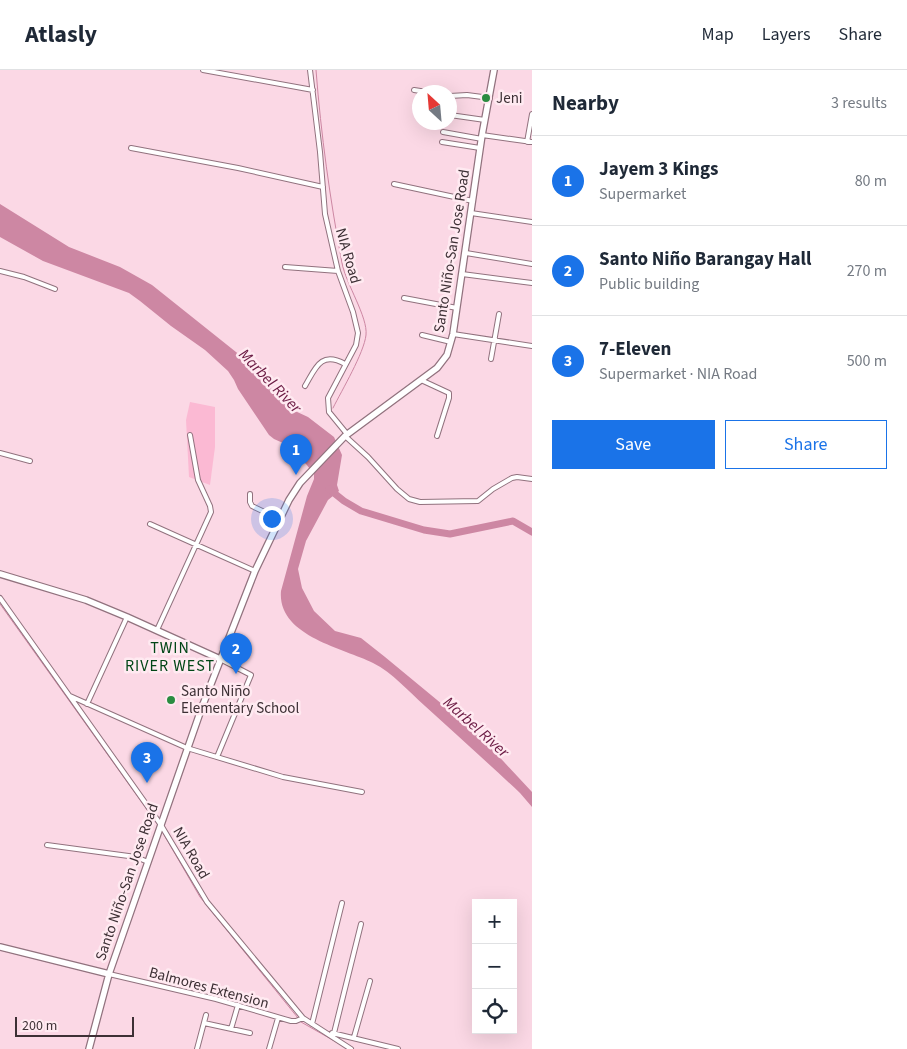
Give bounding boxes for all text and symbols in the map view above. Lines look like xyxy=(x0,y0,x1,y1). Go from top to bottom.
text: Atlasly xyxy=(25,17,97,52)
text: Map xyxy=(702,22,734,47)
text: Layers xyxy=(762,22,811,47)
text: Share xyxy=(839,22,882,47)
north arrow xyxy=(412,85,457,130)
place label: Jeni xyxy=(496,88,523,109)
text: Nearby xyxy=(552,88,619,118)
marker: Jeni xyxy=(480,92,492,104)
text: 3 results xyxy=(831,92,887,114)
text: Jayem 3 Kings xyxy=(599,156,719,183)
street label: Santo Niño-San Jose Road xyxy=(429,168,475,334)
text: 1 xyxy=(564,170,572,192)
text: 80 m xyxy=(855,170,887,192)
text: Supermarket xyxy=(599,183,686,205)
street label: NIA Road xyxy=(330,226,366,286)
text: Santo Niño Barangay Hall xyxy=(599,246,811,273)
text: 2 xyxy=(564,260,572,282)
text: 270 m xyxy=(847,260,887,282)
text: Public building xyxy=(599,273,699,295)
text: 7-Eleven xyxy=(599,336,671,363)
water label: Marbel River xyxy=(234,344,307,419)
text: 3 xyxy=(564,350,572,372)
text: 500 m xyxy=(847,350,887,372)
text: Supermarket · NIA Road xyxy=(599,363,757,385)
button: Save xyxy=(552,420,715,469)
button: Share xyxy=(725,420,887,469)
pin: 1 xyxy=(280,434,312,475)
your location xyxy=(259,506,285,532)
pin: 2 xyxy=(220,633,252,674)
district label: TWIN RIVER WEST xyxy=(125,637,215,677)
place label: Santo Niño Elementary School xyxy=(181,681,299,719)
water label: Marbel River xyxy=(438,691,515,764)
marker: Santo Niño Elementary School xyxy=(165,694,177,706)
pin: 3 xyxy=(131,742,163,783)
street label: Santo Niño-San Jose Road xyxy=(90,801,164,963)
street label: NIA Road xyxy=(168,823,214,883)
map controls xyxy=(472,899,517,1034)
button: + xyxy=(472,899,517,944)
button: − xyxy=(472,944,517,989)
street label: Balmores Extension xyxy=(147,962,271,1014)
button: locate xyxy=(472,989,517,1034)
scale bar xyxy=(15,1014,134,1037)
text: 200 m xyxy=(22,1016,57,1036)

